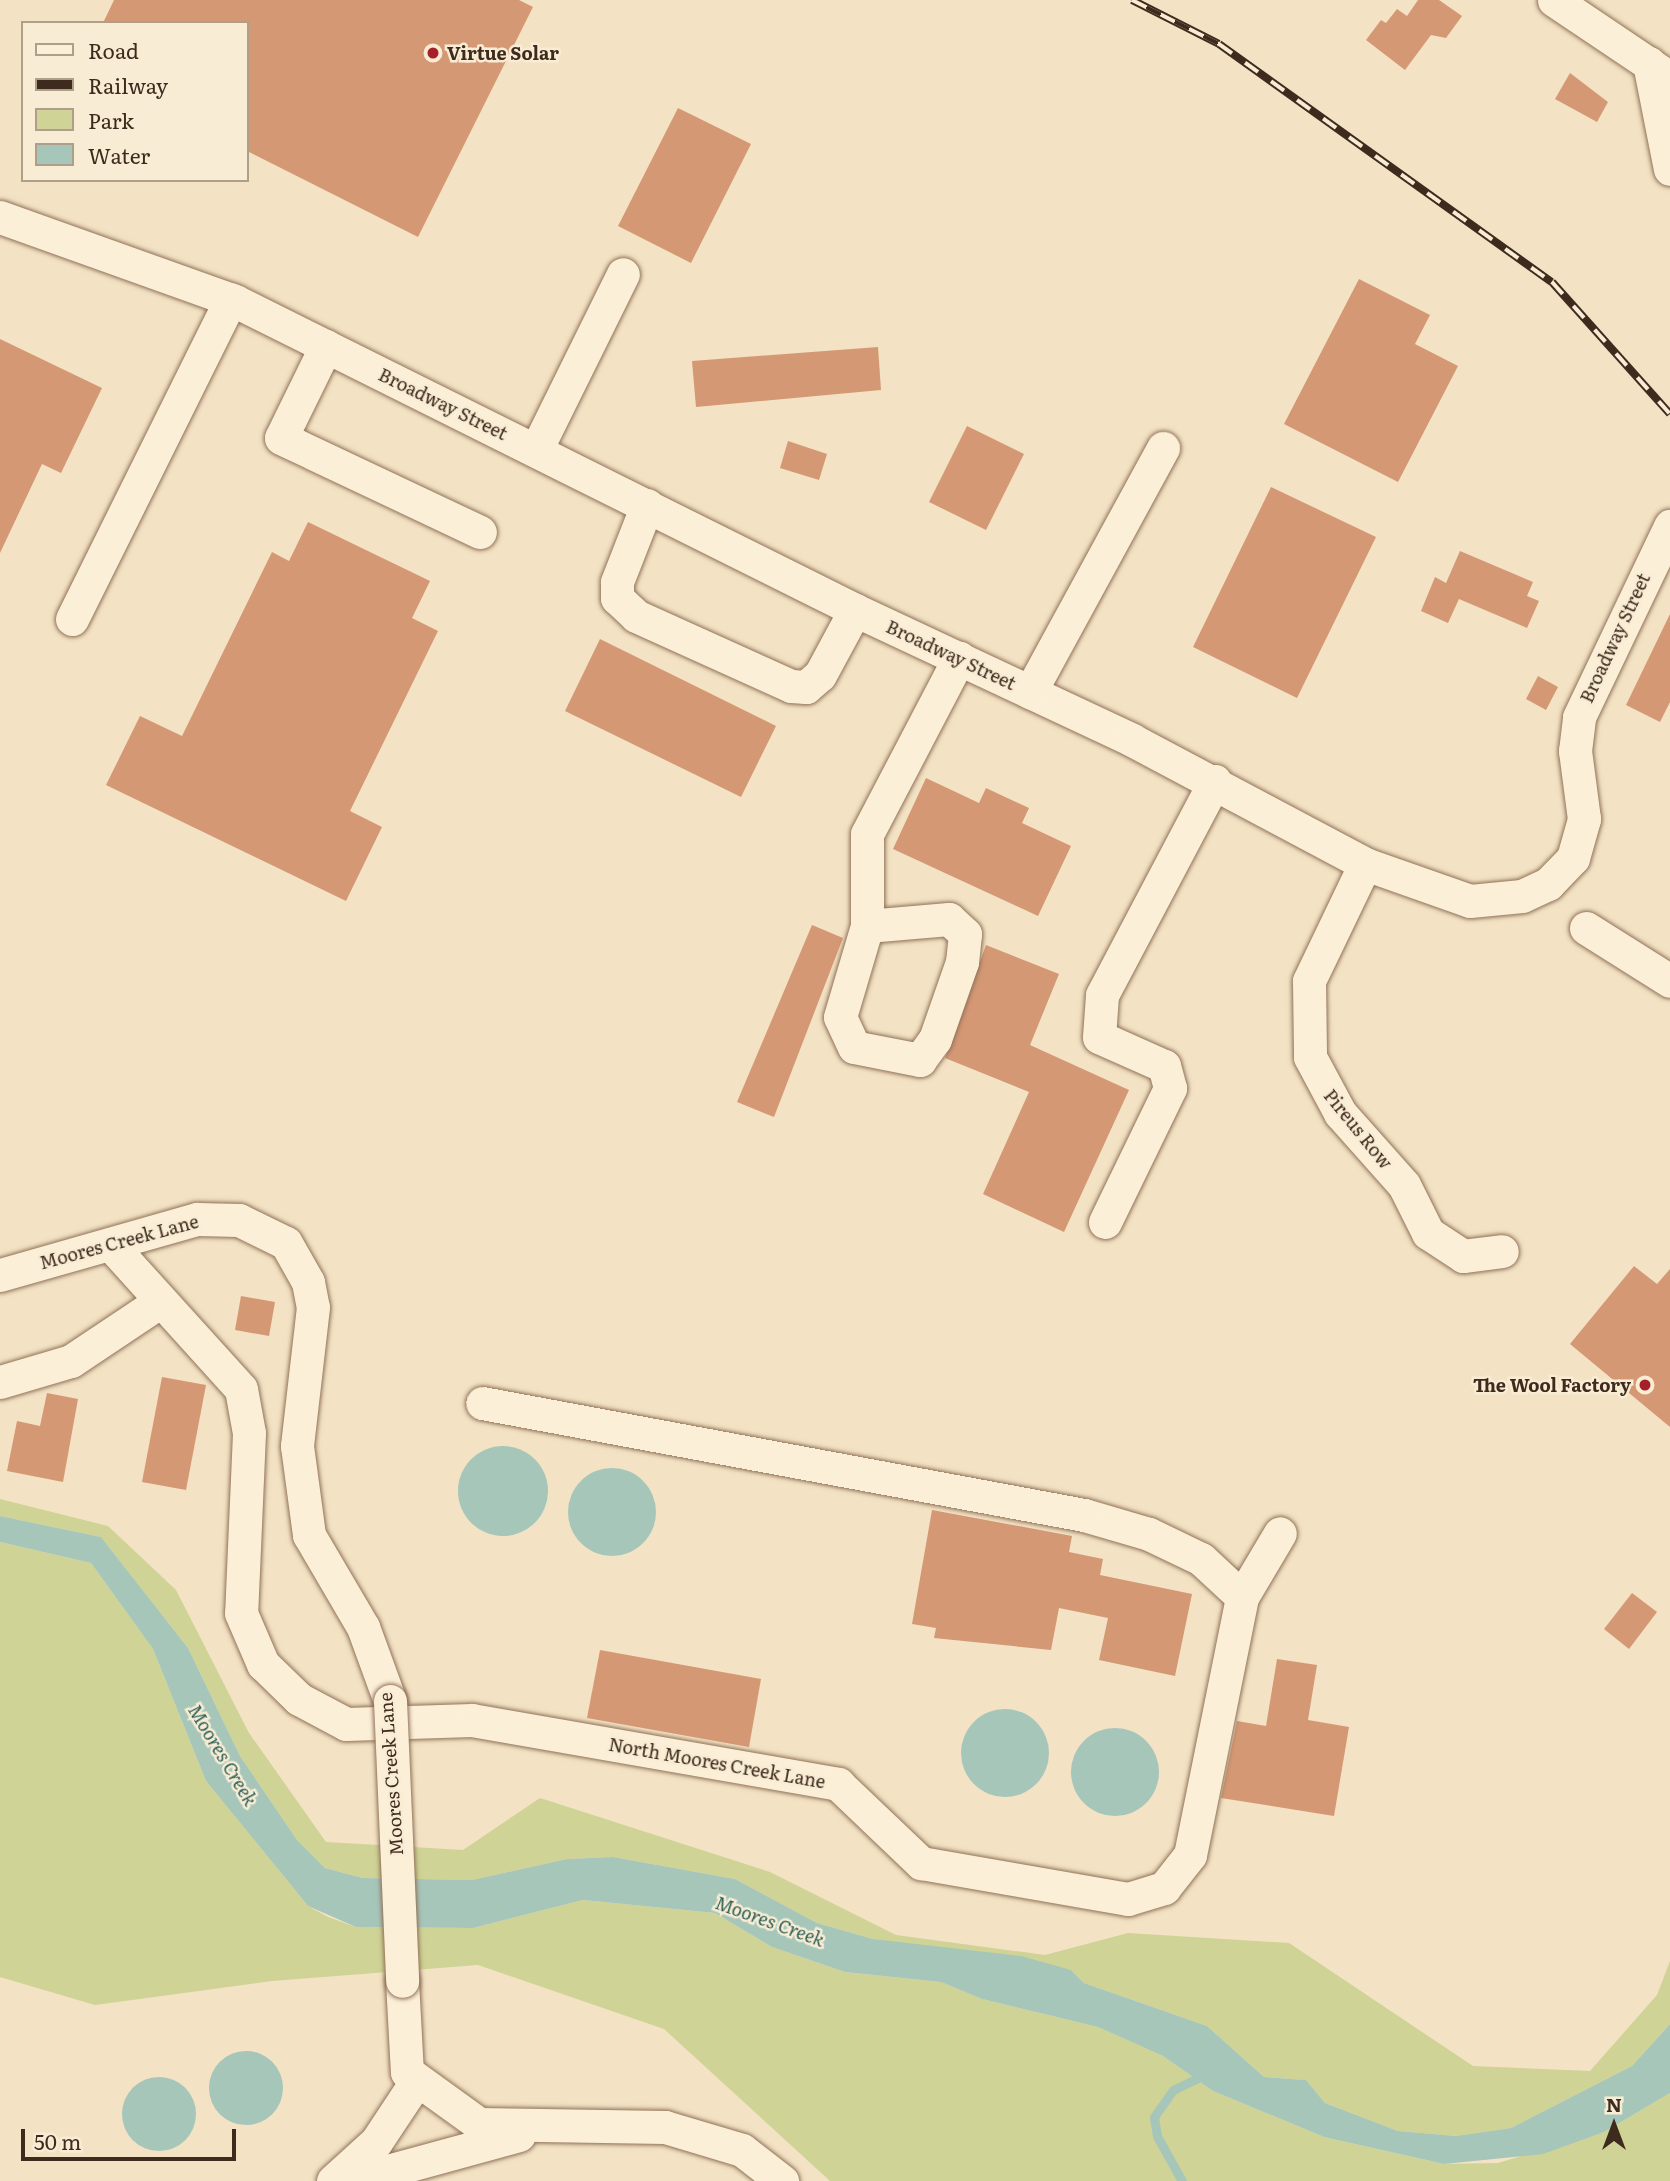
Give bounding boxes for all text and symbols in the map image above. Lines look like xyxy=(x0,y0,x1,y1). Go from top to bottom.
legend xyxy=(21,21,248,182)
text: Road xyxy=(88,34,139,65)
place label: Virtue Solar xyxy=(447,42,559,64)
marker: Virtue Solar xyxy=(425,45,441,61)
text: Railway xyxy=(88,69,168,100)
text: Park xyxy=(88,104,134,135)
text: Water xyxy=(88,139,150,170)
street label: Broadway Street xyxy=(375,363,511,445)
street label: Broadway Street xyxy=(1576,570,1654,706)
street label: Broadway Street xyxy=(883,616,1019,694)
street label: Pireus Row xyxy=(1319,1085,1397,1173)
street label: Moores Creek Lane xyxy=(37,1210,201,1274)
place label: The Wool Factory xyxy=(1473,1374,1631,1396)
marker: The Wool Factory xyxy=(1637,1377,1653,1393)
street label: Moores Creek Lane xyxy=(375,1692,407,1856)
water label: Moores Creek xyxy=(184,1700,262,1810)
street label: North Moores Creek Lane xyxy=(607,1733,827,1793)
water label: Moores Creek xyxy=(712,1891,828,1951)
north arrow xyxy=(1579,2090,1649,2160)
text: N xyxy=(1606,2090,1622,2118)
scale bar xyxy=(24,2114,240,2158)
text: 50 m xyxy=(34,2125,81,2156)

